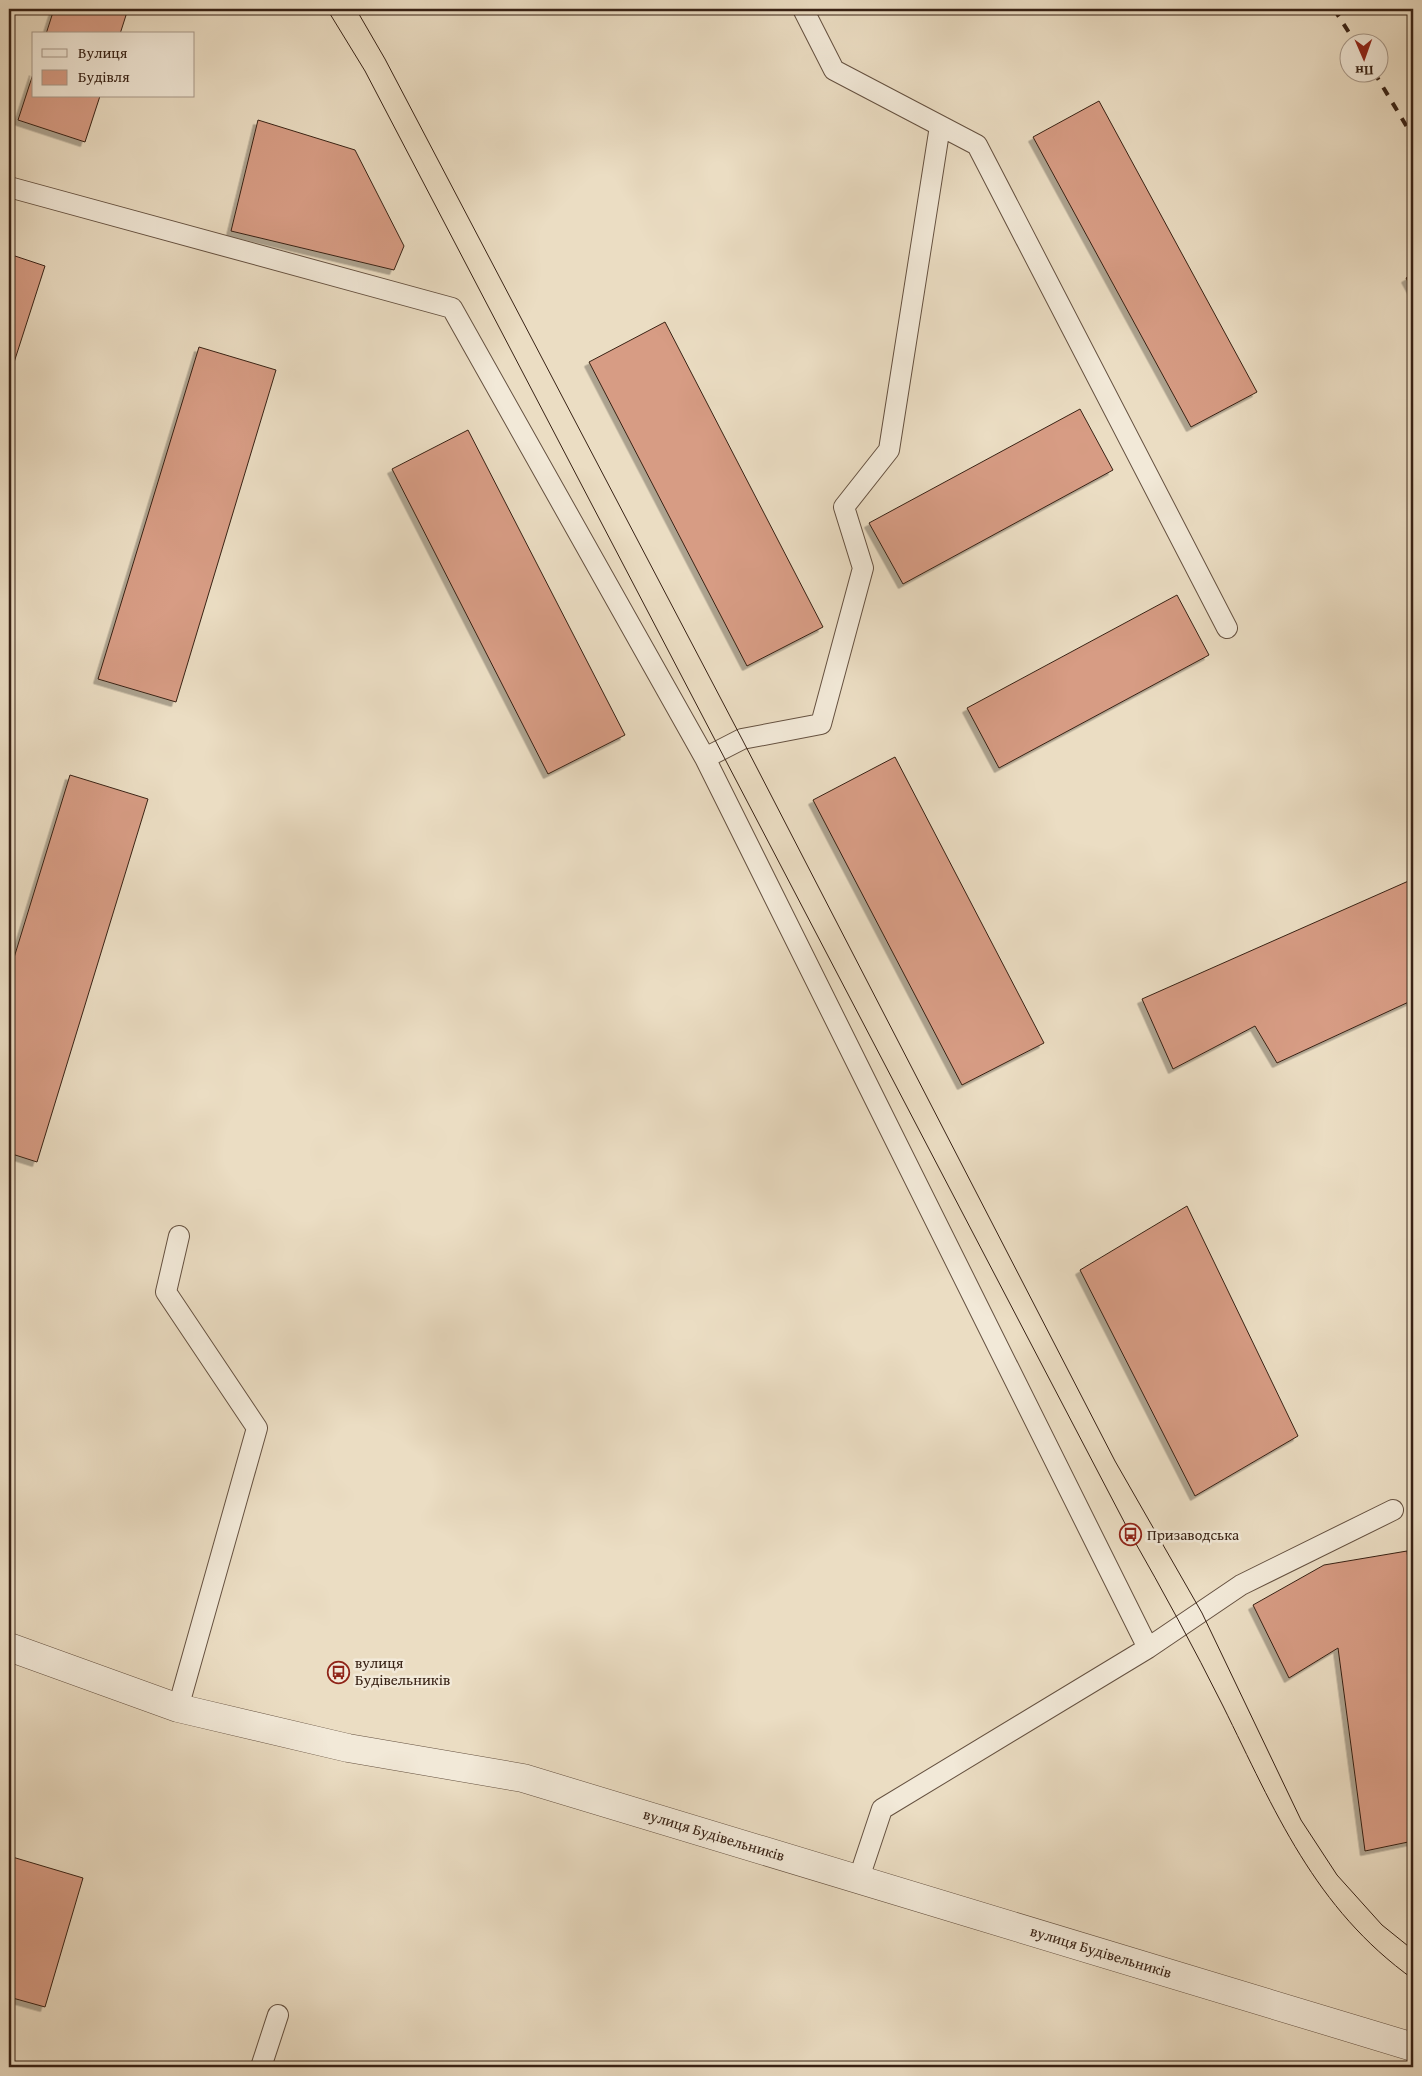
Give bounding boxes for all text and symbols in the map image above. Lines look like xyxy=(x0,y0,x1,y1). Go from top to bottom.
legend xyxy=(32,32,195,98)
north arrow xyxy=(1340,32,1390,82)
text: Вулиця xyxy=(78,42,128,63)
text: Пн xyxy=(1355,61,1374,81)
text: Будівля xyxy=(78,66,130,87)
bus stop icon: Призаводська xyxy=(1119,1523,1143,1547)
place label: Призаводська xyxy=(1147,1524,1240,1545)
place label: вулиця Будівельників xyxy=(355,1652,450,1690)
bus stop icon: вулиця Будівельників xyxy=(327,1660,351,1684)
street label: вулиця Будівельників xyxy=(641,1803,787,1866)
street label: вулиця Будівельників xyxy=(1028,1920,1174,1983)

